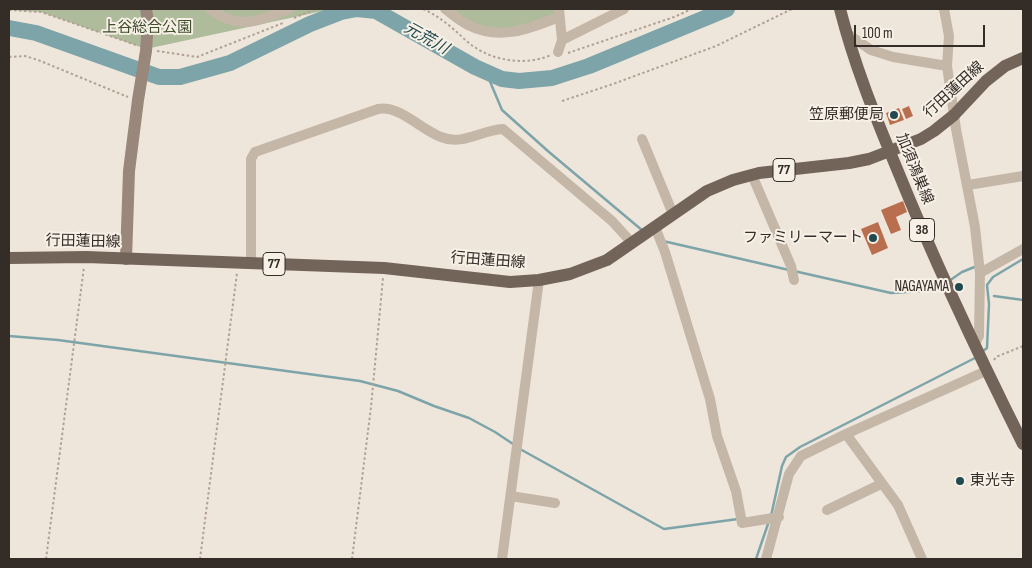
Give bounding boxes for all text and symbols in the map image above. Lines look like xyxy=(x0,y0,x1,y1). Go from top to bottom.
scale bar xyxy=(857,15,988,47)
park label: 上谷総合公園 xyxy=(102,19,192,37)
water label: 元荒川 xyxy=(400,19,452,59)
text: 100 m xyxy=(862,24,893,43)
street label: 行田蓮田線 xyxy=(920,58,988,122)
place label: 笠原郵便局 xyxy=(809,106,884,124)
marker: 笠原郵便局 xyxy=(888,109,900,121)
street label: 加須鴻巣線 xyxy=(892,131,936,207)
road number: 77 xyxy=(773,158,795,182)
road number: 38 xyxy=(910,218,934,242)
place label: ファミリーマート xyxy=(743,229,863,247)
street label: 行田蓮田線 xyxy=(45,232,121,252)
marker: ファミリーマート xyxy=(867,232,879,244)
street label: 行田蓮田線 xyxy=(450,249,526,273)
road number: 77 xyxy=(263,252,285,276)
place label: NAGAYAMA xyxy=(894,278,949,296)
marker: NAGAYAMA xyxy=(953,281,965,293)
place label: 東光寺 xyxy=(970,472,1015,490)
marker: 東光寺 xyxy=(954,475,966,487)

